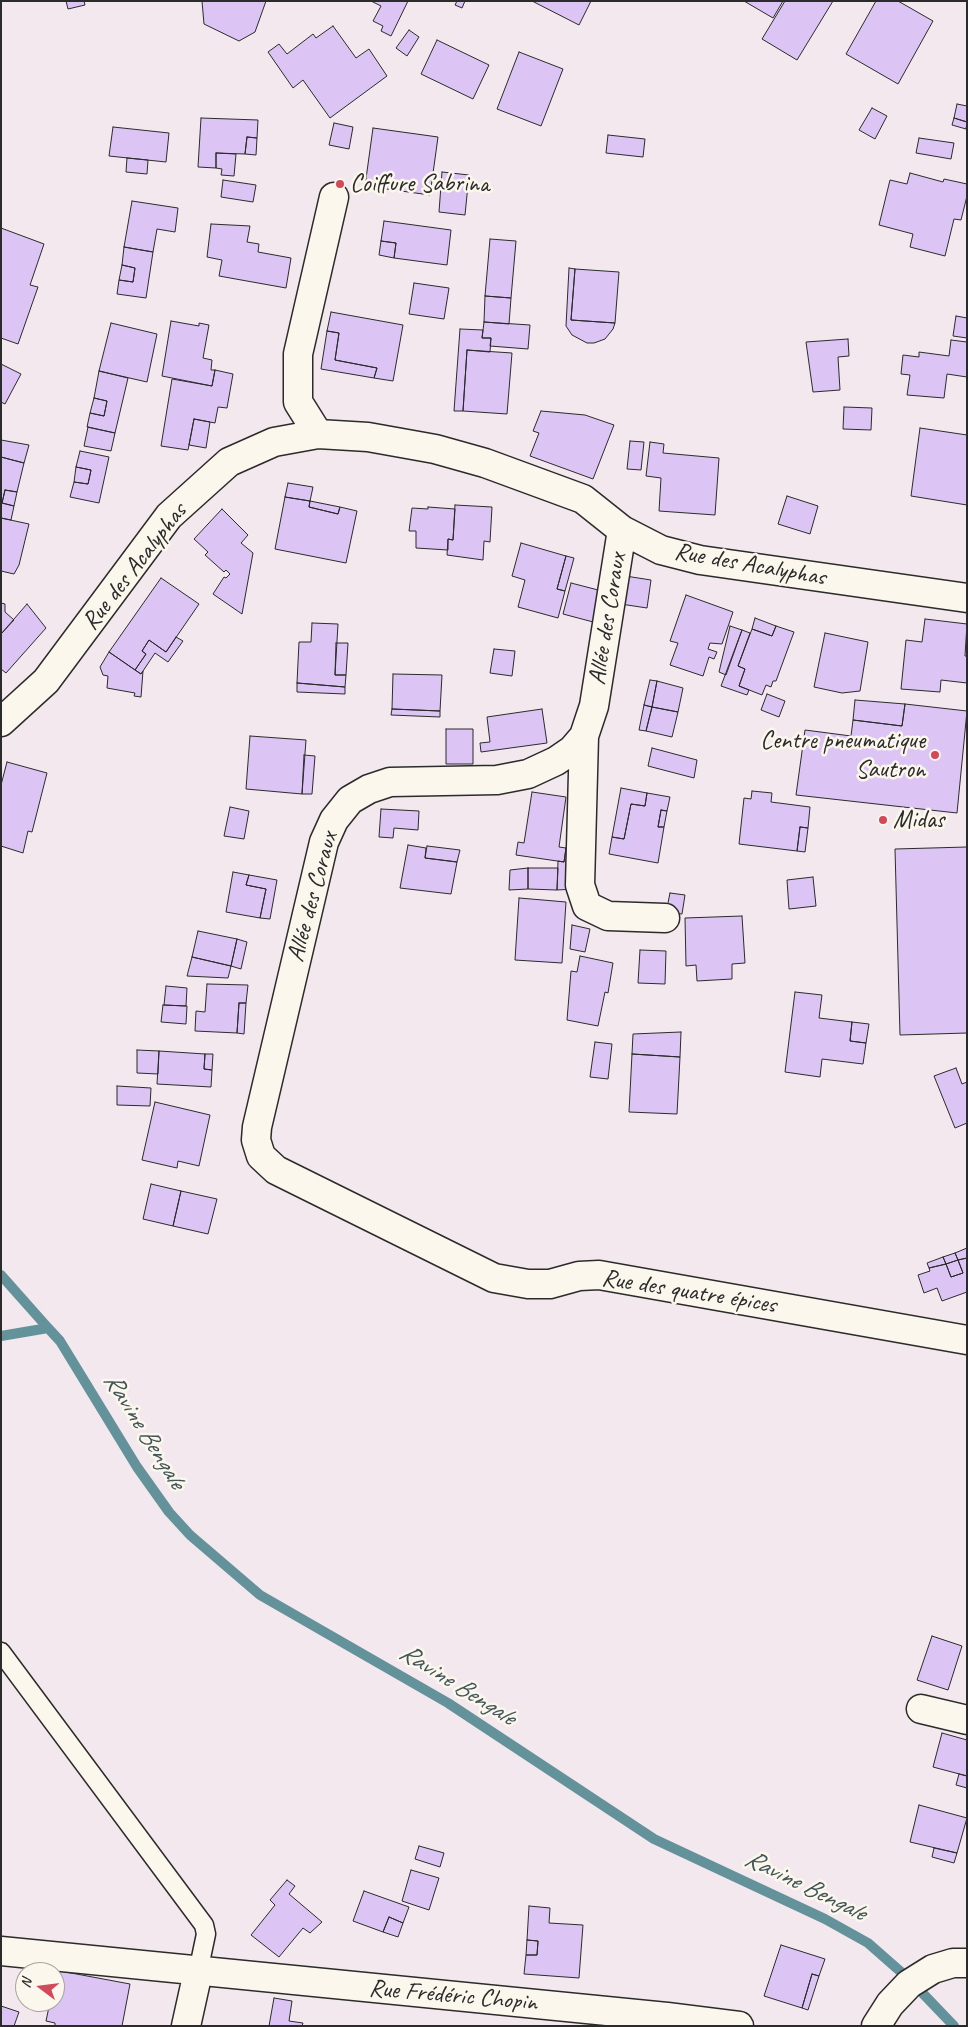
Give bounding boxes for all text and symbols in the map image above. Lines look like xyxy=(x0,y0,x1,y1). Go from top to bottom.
place label: Coiffure Sabrina xyxy=(350,169,489,199)
marker: Coiffure Sabrina xyxy=(334,178,346,190)
street label: Rue des Acalyphas xyxy=(76,497,194,637)
street label: Rue des Acalyphas xyxy=(672,537,828,593)
street label: Allée des Coraux xyxy=(583,551,633,687)
place label: Centre pneumatique Sautron xyxy=(760,726,925,785)
marker: Centre pneumatique Sautron xyxy=(929,749,941,761)
place label: Midas xyxy=(893,805,944,835)
marker: Midas xyxy=(877,814,889,826)
street label: Allée des Coraux xyxy=(281,829,345,965)
street label: Rue des quatre épices xyxy=(600,1263,778,1321)
water label: Ravine Bengale xyxy=(96,1367,192,1495)
water label: Ravine Bengale xyxy=(393,1637,521,1733)
water label: Ravine Bengale xyxy=(739,1843,871,1929)
north arrow xyxy=(15,1962,65,2012)
street label: Rue Frédéric Chopin xyxy=(368,1974,538,2018)
text: N xyxy=(17,1977,35,1990)

